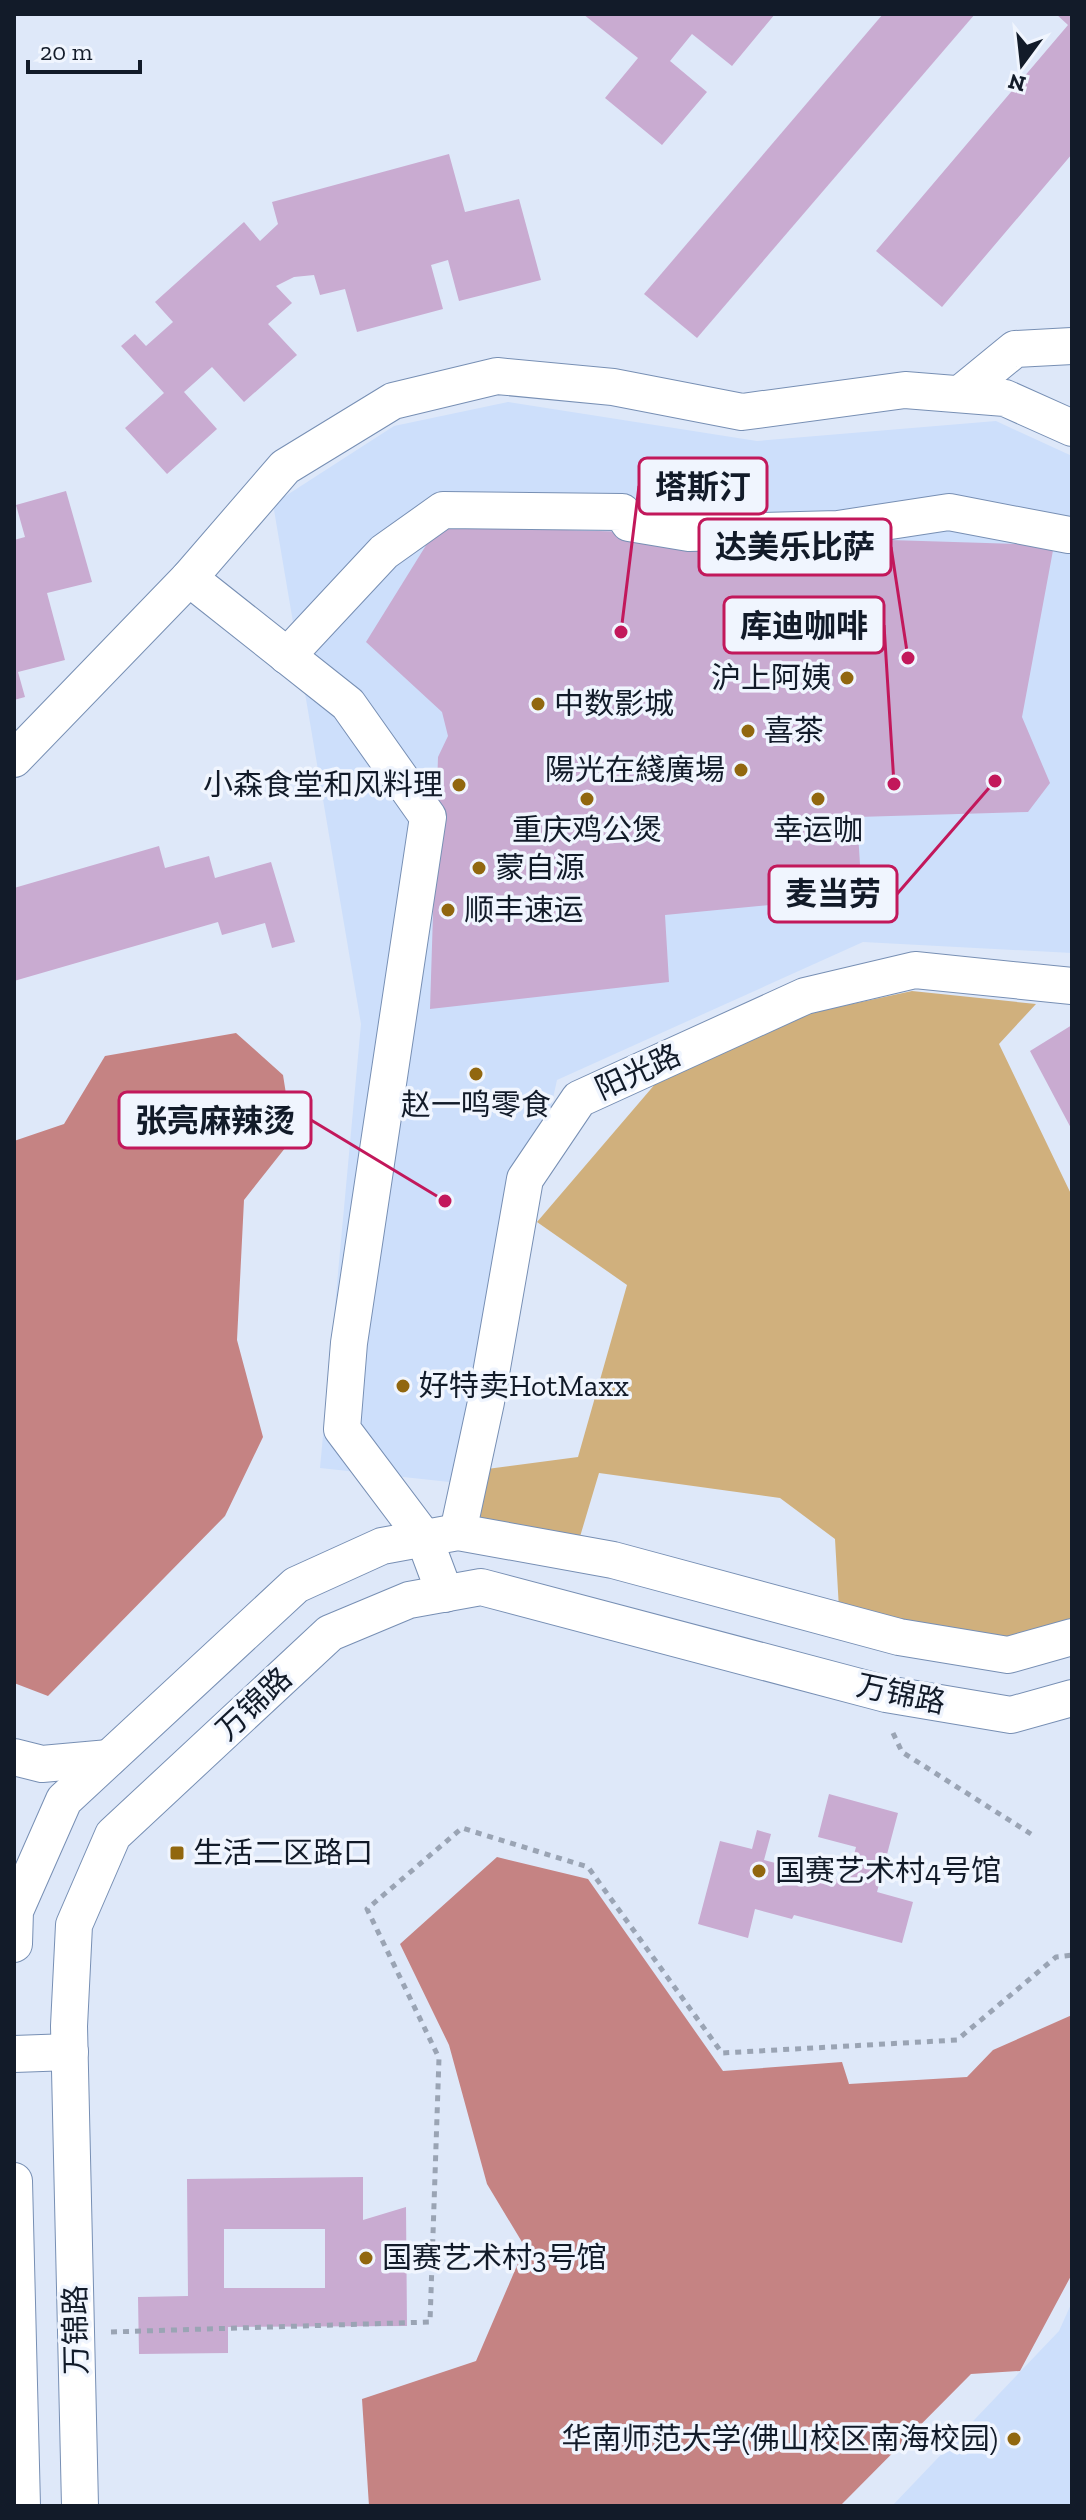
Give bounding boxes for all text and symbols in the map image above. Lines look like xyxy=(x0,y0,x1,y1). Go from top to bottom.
scale bar xyxy=(28,24,140,74)
north arrow xyxy=(982,24,1062,104)
text: 20 m xyxy=(40,37,93,66)
text: N xyxy=(1005,68,1029,98)
callout: 塔斯汀 xyxy=(639,458,767,514)
text: 塔斯汀 xyxy=(655,468,751,506)
callout: 达美乐比萨 xyxy=(699,519,891,575)
text: 达美乐比萨 xyxy=(715,528,875,566)
callout: 库迪咖啡 xyxy=(724,597,884,653)
text: 库迪咖啡 xyxy=(740,607,868,645)
place label: 沪上阿姨 xyxy=(711,660,831,696)
marker: 沪上阿姨 xyxy=(838,669,856,687)
place label: 中数影城 xyxy=(554,686,674,722)
marker: 中数影城 xyxy=(529,695,547,713)
place label: 喜茶 xyxy=(764,713,824,749)
marker: 喜茶 xyxy=(739,722,757,740)
place label: 陽光在綫廣場 xyxy=(545,752,725,788)
marker: 陽光在綫廣場 xyxy=(732,761,750,779)
place label: 小森食堂和风料理 xyxy=(203,767,443,803)
marker: 小森食堂和风料理 xyxy=(450,776,468,794)
marker: 重庆鸡公煲 xyxy=(578,790,596,808)
marker: 幸运咖 xyxy=(809,790,827,808)
place label: 重庆鸡公煲 xyxy=(512,812,662,848)
place label: 幸运咖 xyxy=(773,812,863,848)
place label: 蒙自源 xyxy=(495,850,585,886)
marker: 蒙自源 xyxy=(470,859,488,877)
callout: 麦当劳 xyxy=(769,866,897,922)
text: 麦当劳 xyxy=(785,875,881,913)
place label: 顺丰速运 xyxy=(464,892,584,928)
marker: 顺丰速运 xyxy=(439,901,457,919)
street label: 阳光路 xyxy=(590,1037,686,1107)
marker: 赵一鸣零食 xyxy=(467,1065,485,1083)
place label: 赵一鸣零食 xyxy=(401,1087,551,1123)
callout: 张亮麻辣烫 xyxy=(119,1092,311,1148)
text: 张亮麻辣烫 xyxy=(135,1102,295,1140)
place label: 好特卖HotMaxx xyxy=(419,1368,629,1404)
marker: 好特卖HotMaxx xyxy=(394,1377,412,1395)
street label: 万锦路 xyxy=(209,1660,299,1748)
street label: 万锦路 xyxy=(853,1667,949,1721)
place label: 生活二区路口 xyxy=(193,1835,373,1871)
marker: 生活二区路口 xyxy=(168,1844,186,1862)
place label: 国赛艺术村4号馆 xyxy=(775,1853,1001,1889)
marker: 国赛艺术村4号馆 xyxy=(750,1862,768,1880)
place label: 国赛艺术村3号馆 xyxy=(382,2240,607,2276)
marker: 国赛艺术村3号馆 xyxy=(357,2249,375,2267)
street label: 万锦路 xyxy=(57,2285,95,2375)
place label: 华南师范大学(佛山校区南海校园) xyxy=(562,2421,998,2457)
marker: 华南师范大学(佛山校区南海校园) xyxy=(1005,2430,1023,2448)

